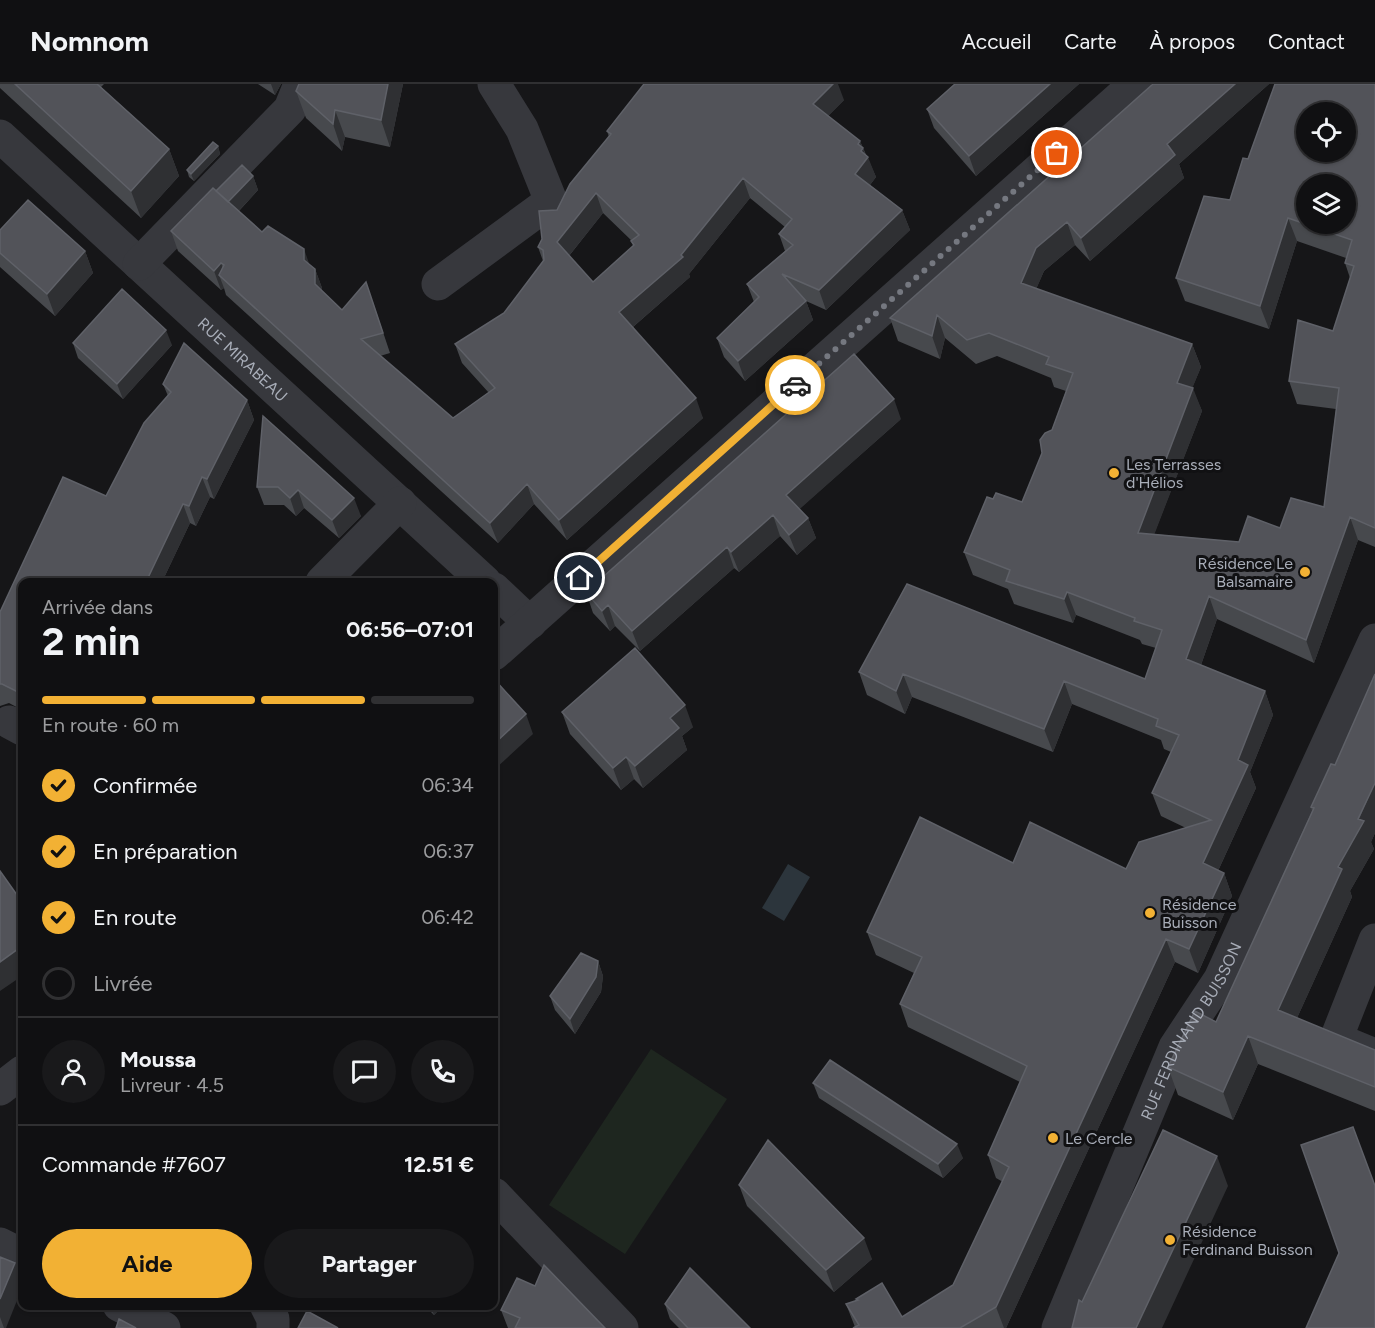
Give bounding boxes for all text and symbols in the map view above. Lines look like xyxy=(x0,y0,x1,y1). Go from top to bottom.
text: Nomnom xyxy=(30,24,149,58)
text: Accueil xyxy=(962,29,1031,54)
text: Carte xyxy=(1064,29,1117,54)
text: À propos xyxy=(1150,29,1235,54)
text: Contact xyxy=(1268,29,1345,54)
map controls xyxy=(1296,102,1356,234)
button: locate xyxy=(1296,102,1356,162)
pin xyxy=(1031,127,1082,178)
icon: bag xyxy=(1040,136,1073,169)
button: layers xyxy=(1296,174,1356,234)
street label: RUE MIRABEAU xyxy=(194,314,291,406)
courier xyxy=(765,355,825,415)
icon: car xyxy=(779,369,812,402)
place label: Les Terrasses d'Hélios xyxy=(1126,455,1221,492)
marker: Les Terrasses d'Hélios xyxy=(1107,466,1121,480)
pin xyxy=(554,552,605,603)
place label: Résidence Le Balsamaire xyxy=(1198,554,1293,591)
icon: home xyxy=(563,561,596,594)
marker: Résidence Le Balsamaire xyxy=(1298,565,1312,579)
text: Arrivée dans xyxy=(42,595,153,619)
text: 06:56–07:01 xyxy=(346,616,474,643)
text: 2 min xyxy=(42,618,140,665)
text: En route · 60 m xyxy=(42,713,179,737)
icon: check xyxy=(42,769,75,802)
text: Confirmée xyxy=(93,772,197,799)
text: 06:34 xyxy=(422,773,474,797)
icon: check xyxy=(42,835,75,868)
text: En préparation xyxy=(93,838,238,865)
text: 06:37 xyxy=(423,839,474,863)
place label: Résidence Buisson xyxy=(1162,895,1237,932)
icon: check xyxy=(42,901,75,934)
text: En route xyxy=(93,904,176,931)
text: 06:42 xyxy=(421,905,474,929)
marker: Résidence Buisson xyxy=(1143,906,1157,920)
street label: RUE FERDINAND BUISSON xyxy=(1137,939,1246,1123)
text: Livrée xyxy=(93,970,152,997)
button: person xyxy=(42,1040,105,1103)
button: chat xyxy=(333,1040,396,1103)
button: phone xyxy=(411,1040,474,1103)
text: Moussa xyxy=(120,1046,196,1073)
text: Livreur · 4.5 xyxy=(120,1073,224,1097)
place label: Le Cercle xyxy=(1065,1129,1133,1148)
marker: Le Cercle xyxy=(1046,1131,1060,1145)
text: Commande #7607 xyxy=(42,1151,226,1178)
text: 12.51 € xyxy=(404,1151,474,1178)
place label: Résidence Ferdinand Buisson xyxy=(1182,1222,1313,1259)
button: Aide xyxy=(42,1229,252,1298)
button: Partager xyxy=(264,1229,474,1298)
marker: Résidence Ferdinand Buisson xyxy=(1163,1233,1177,1247)

